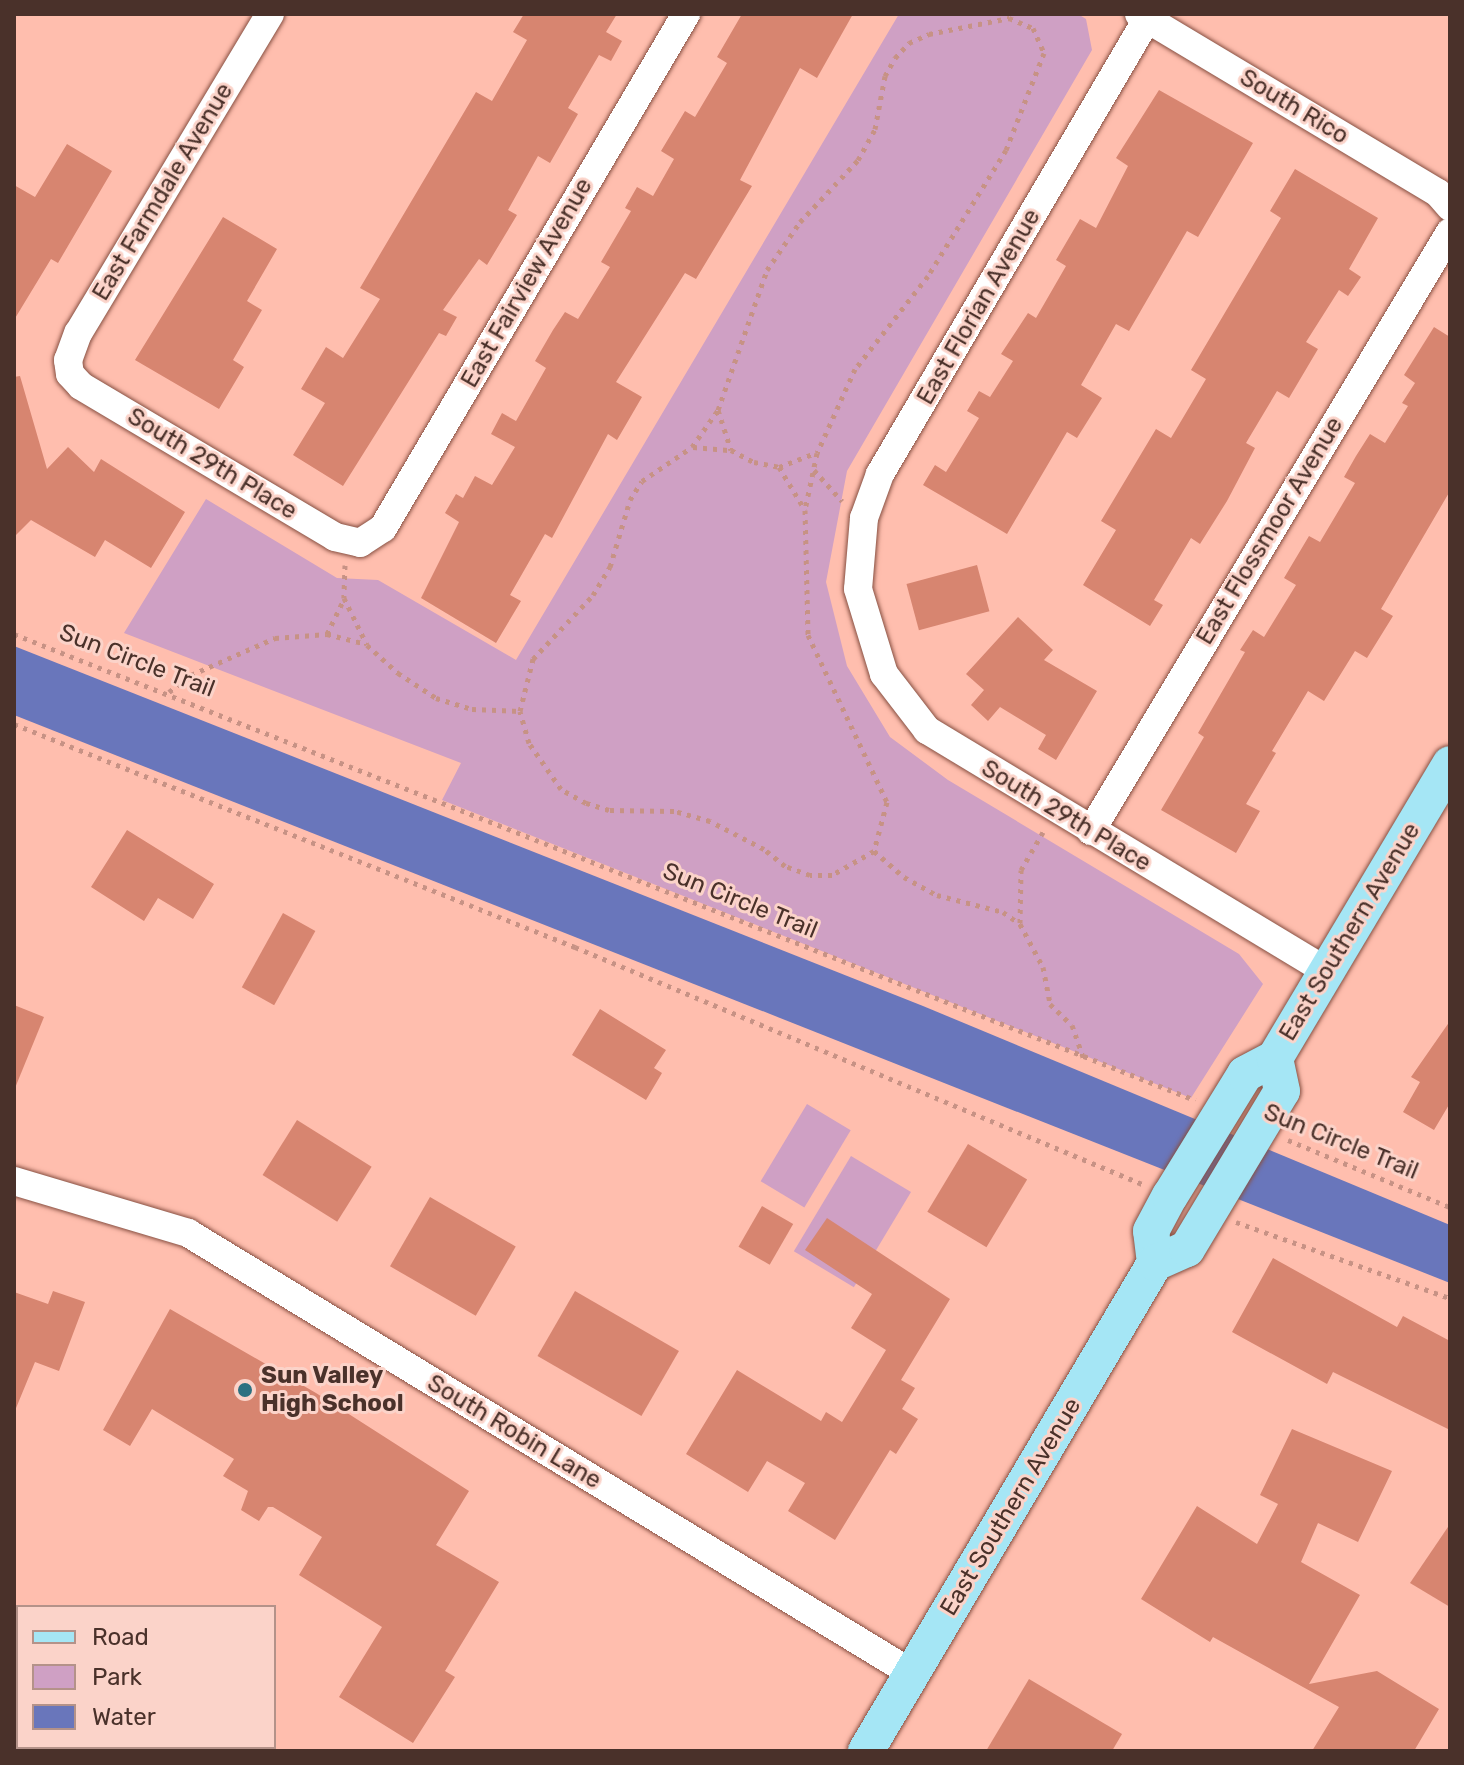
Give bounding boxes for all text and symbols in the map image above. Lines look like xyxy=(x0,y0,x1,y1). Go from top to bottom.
street label: South Rico xyxy=(1234,63,1354,151)
street label: East Farmdale Avenue xyxy=(87,78,239,306)
street label: East Fairview Avenue xyxy=(455,173,599,393)
street label: East Florian Avenue xyxy=(911,204,1047,410)
street label: South 29th Place xyxy=(122,402,302,526)
street label: East Flossmoor Avenue xyxy=(1190,412,1350,650)
street label: Sun Circle Trail xyxy=(55,618,219,704)
street label: South 29th Place xyxy=(976,754,1156,878)
street label: East Southern Avenue xyxy=(1273,818,1427,1046)
street label: Sun Circle Trail xyxy=(658,857,822,945)
street label: Sun Circle Trail xyxy=(1259,1098,1423,1186)
place label: Sun Valley High School xyxy=(261,1362,404,1418)
street label: South Robin Lane xyxy=(422,1369,606,1495)
marker: Sun Valley High School xyxy=(236,1381,254,1399)
street label: East Southern Avenue xyxy=(934,1393,1088,1621)
legend xyxy=(16,1605,276,1749)
text: Road xyxy=(92,1623,149,1651)
text: Park xyxy=(92,1663,142,1691)
text: Water xyxy=(92,1703,156,1731)

